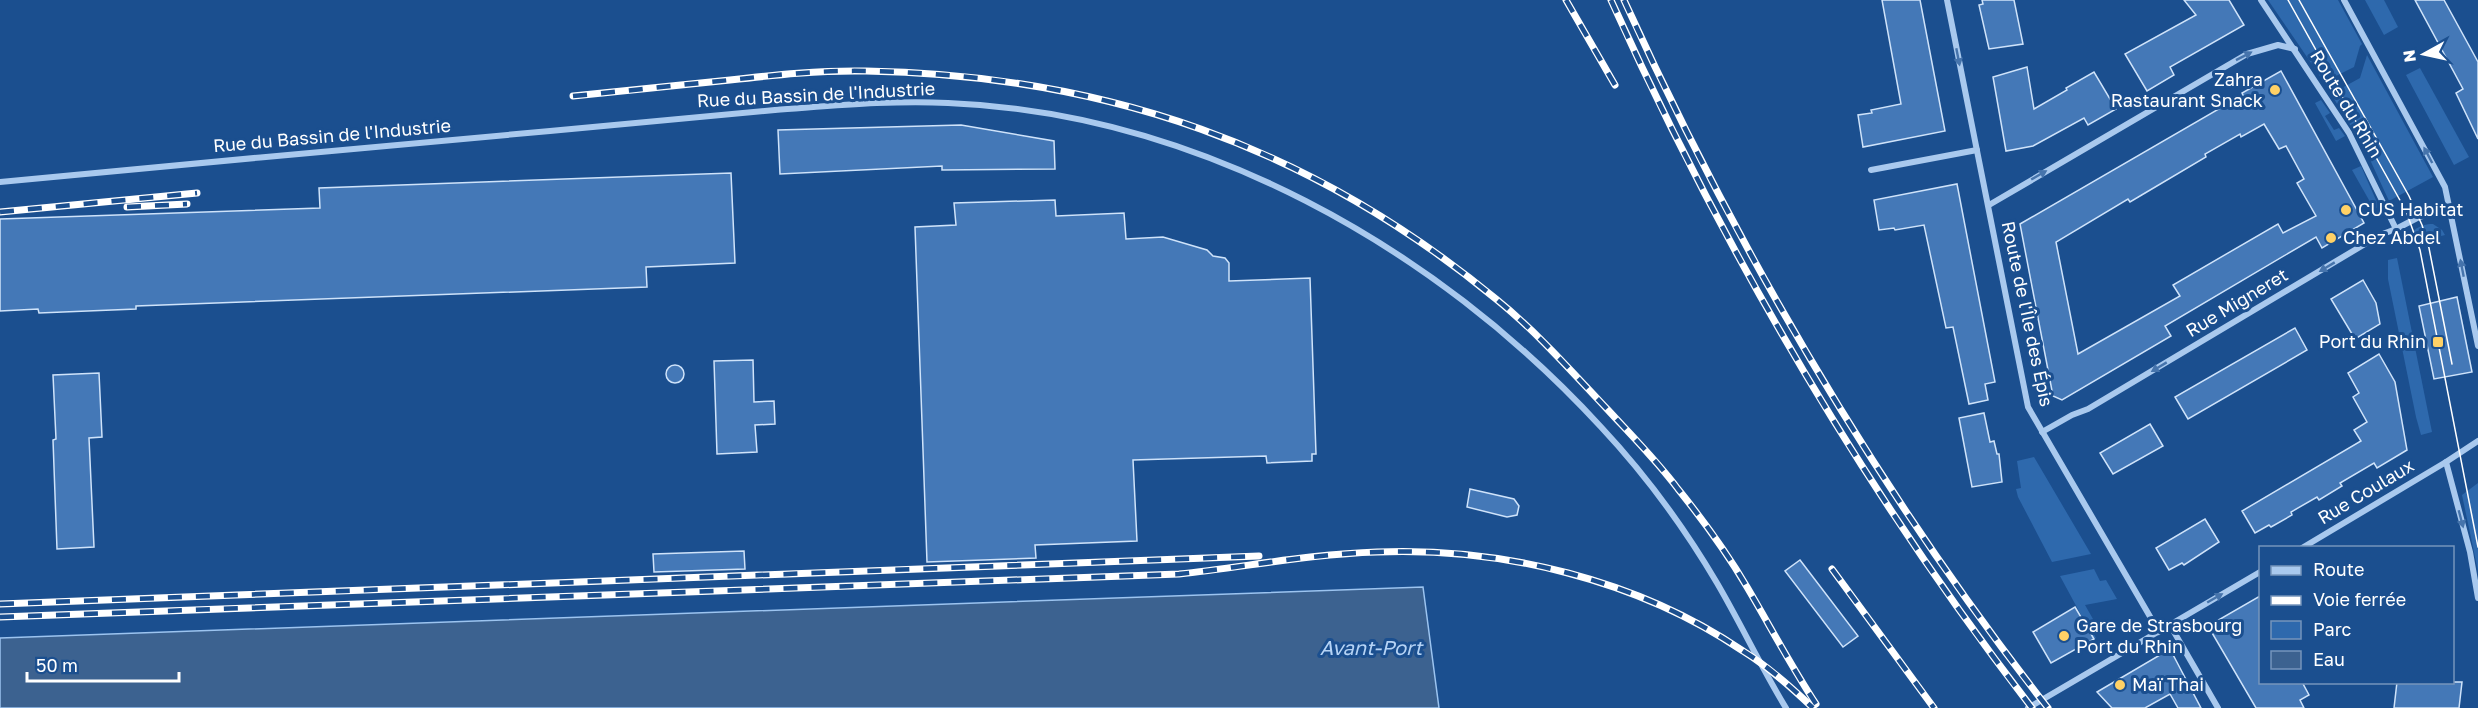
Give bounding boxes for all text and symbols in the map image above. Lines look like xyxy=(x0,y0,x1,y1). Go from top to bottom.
north arrow xyxy=(2394,24,2454,84)
street label: Route du Rhin xyxy=(2306,46,2388,161)
one-way arrow xyxy=(1954,48,1963,67)
text: N xyxy=(2398,49,2420,64)
one-way arrow xyxy=(2236,51,2253,61)
place label: Zahra Rastaurant Snack xyxy=(2111,68,2263,111)
street label: Rue du Bassin de l'Industrie xyxy=(696,77,936,111)
marker: Zahra Rastaurant Snack xyxy=(2268,83,2282,97)
street label: Rue du Bassin de l'Industrie xyxy=(212,114,452,156)
one-way arrow xyxy=(2423,146,2433,163)
one-way arrow xyxy=(2031,170,2048,180)
place label: CUS Habitat xyxy=(2358,198,2464,220)
marker: CUS Habitat xyxy=(2339,203,2353,217)
street label: Route de l'Île des Épis xyxy=(1998,219,2058,409)
place label: Chez Abdel xyxy=(2343,226,2441,248)
marker: Chez Abdel xyxy=(2324,231,2338,245)
one-way arrow xyxy=(2457,259,2466,278)
one-way arrow xyxy=(2319,261,2335,272)
street label: Rue Migneret xyxy=(2181,263,2291,341)
place label: Port du Rhin xyxy=(2319,330,2426,352)
marker: Port du Rhin xyxy=(2431,335,2445,349)
one-way arrow xyxy=(2151,361,2167,372)
street label: Rue Coulaux xyxy=(2313,454,2418,528)
one-way arrow xyxy=(2457,510,2466,528)
legend xyxy=(2259,546,2454,684)
text: Route xyxy=(2313,558,2364,580)
text: Voie ferrée xyxy=(2313,588,2406,610)
one-way arrow xyxy=(2207,593,2224,603)
place label: Gare de Strasbourg Port du Rhin xyxy=(2076,614,2242,657)
text: Parc xyxy=(2313,618,2352,640)
marker: Gare de Strasbourg Port du Rhin xyxy=(2057,629,2071,643)
water label: Avant-Port xyxy=(1320,635,1424,659)
scale bar xyxy=(27,645,178,683)
text: Eau xyxy=(2313,648,2345,670)
text: 50 m xyxy=(36,654,78,676)
place label: Maï Thai xyxy=(2132,673,2204,695)
marker: Maï Thai xyxy=(2113,678,2127,692)

